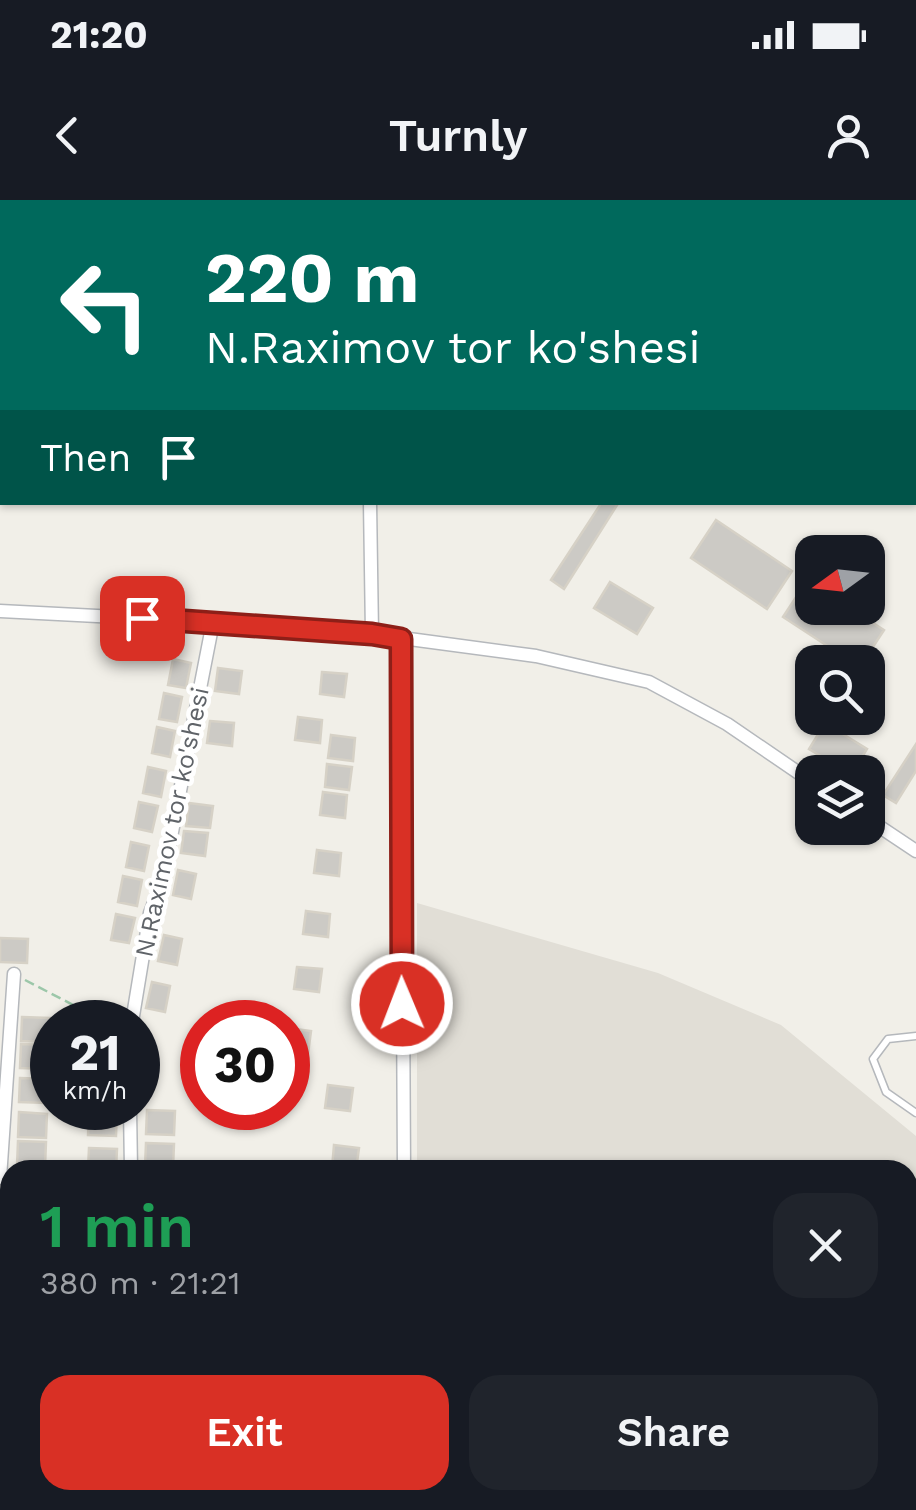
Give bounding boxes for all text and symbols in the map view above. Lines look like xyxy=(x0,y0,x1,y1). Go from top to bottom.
text: 21:20 xyxy=(50,13,148,57)
icon: back xyxy=(40,108,95,163)
icon: person xyxy=(821,108,876,163)
text: Turnly xyxy=(389,109,527,162)
text: 220 m xyxy=(205,237,419,319)
icon: left xyxy=(40,240,170,370)
text: N.Raximov tor ko'shesi xyxy=(205,321,701,374)
icon: arrive xyxy=(151,430,206,485)
text: Then xyxy=(40,436,131,480)
north arrow xyxy=(795,535,885,625)
map controls xyxy=(795,535,885,845)
pin xyxy=(100,576,185,661)
icon: arrive xyxy=(115,591,170,646)
button: search xyxy=(795,645,885,735)
street label: N.Raximov tor ko'shesi xyxy=(129,684,215,960)
button: layers xyxy=(795,755,885,845)
position arrow xyxy=(350,952,454,1056)
speed limit sign: 30 xyxy=(180,1000,310,1130)
text: 21 xyxy=(69,1023,121,1082)
text: km/h xyxy=(63,1076,127,1105)
text: 1 min xyxy=(40,1191,194,1262)
button: close xyxy=(773,1193,878,1298)
text: 380 m · 21:21 xyxy=(40,1264,240,1302)
button: Exit xyxy=(40,1375,449,1490)
button: Share xyxy=(469,1375,878,1490)

